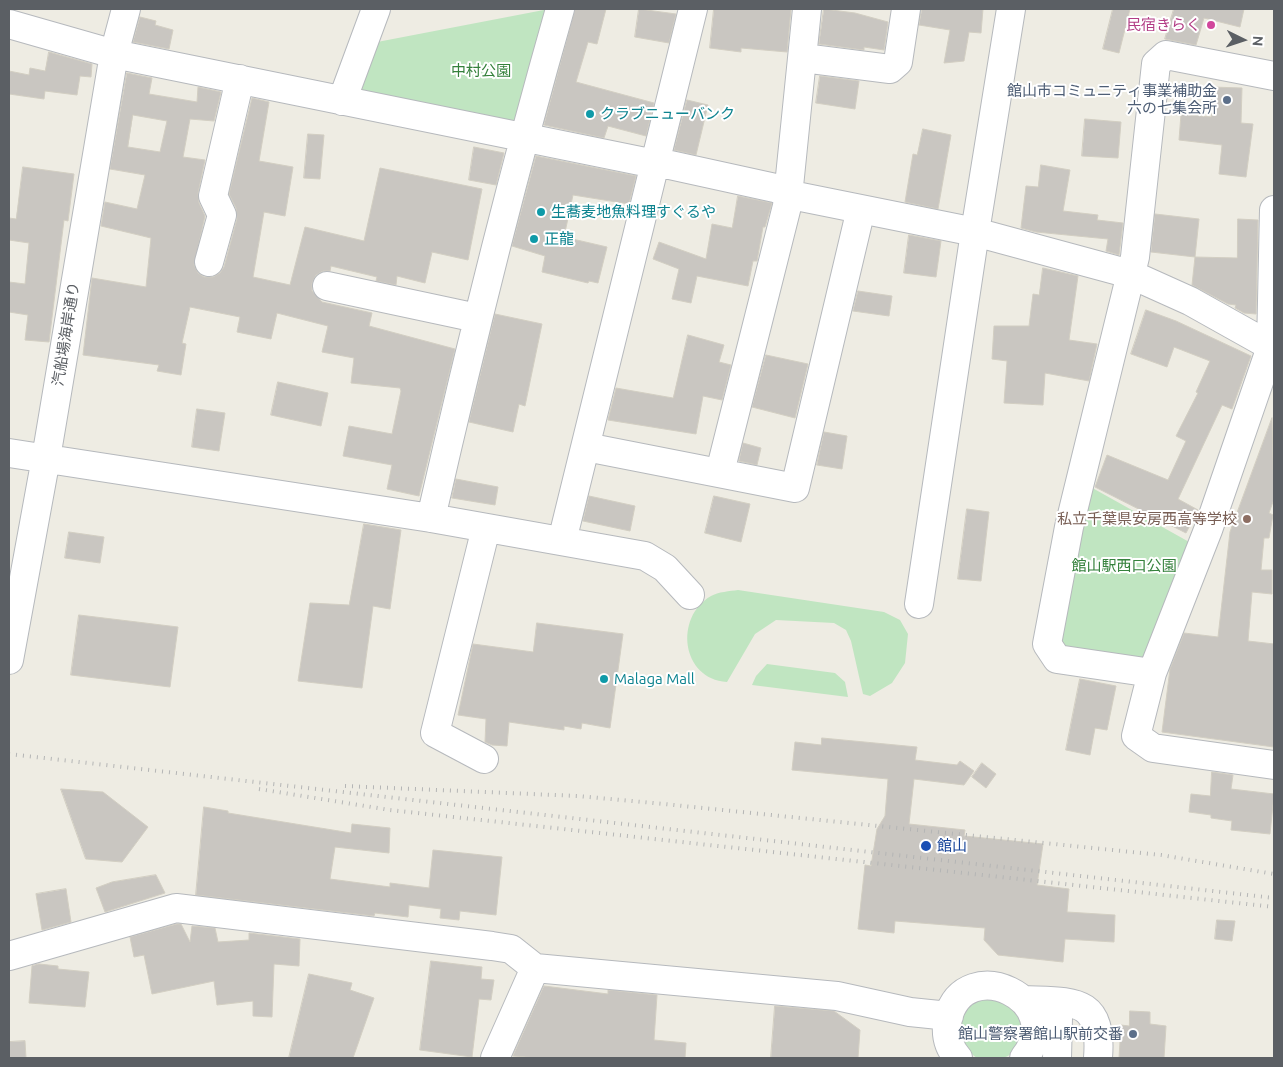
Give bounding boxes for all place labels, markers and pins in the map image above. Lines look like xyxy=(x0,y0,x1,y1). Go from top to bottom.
place label: 民宿きらく xyxy=(1126,16,1201,34)
marker: 民宿きらく xyxy=(1205,19,1217,31)
place label: 館山市コミュニティ事業補助金 六の七集会所 xyxy=(1007,82,1217,117)
marker: 館山市コミュニティ事業補助金 六の七集会所 xyxy=(1221,94,1233,106)
place label: クラブニューバンク xyxy=(600,105,735,123)
marker: クラブニューバンク xyxy=(584,108,596,120)
place label: 生蕎麦地魚料理すぐるや xyxy=(551,203,716,221)
marker: 生蕎麦地魚料理すぐるや xyxy=(535,206,547,218)
place label: 正龍 xyxy=(544,230,574,248)
marker: 正龍 xyxy=(528,233,540,245)
place label: 私立千葉県安房西高等学校 xyxy=(1057,510,1237,528)
marker: 私立千葉県安房西高等学校 xyxy=(1241,513,1253,525)
place label: Malaga Mall xyxy=(614,670,695,688)
marker: Malaga Mall xyxy=(598,673,610,685)
place label: 館山 xyxy=(937,837,967,855)
marker: 館山 xyxy=(919,839,933,853)
place label: 館山警察署館山駅前交番 xyxy=(958,1025,1123,1043)
marker: 館山警察署館山駅前交番 xyxy=(1127,1028,1139,1040)

